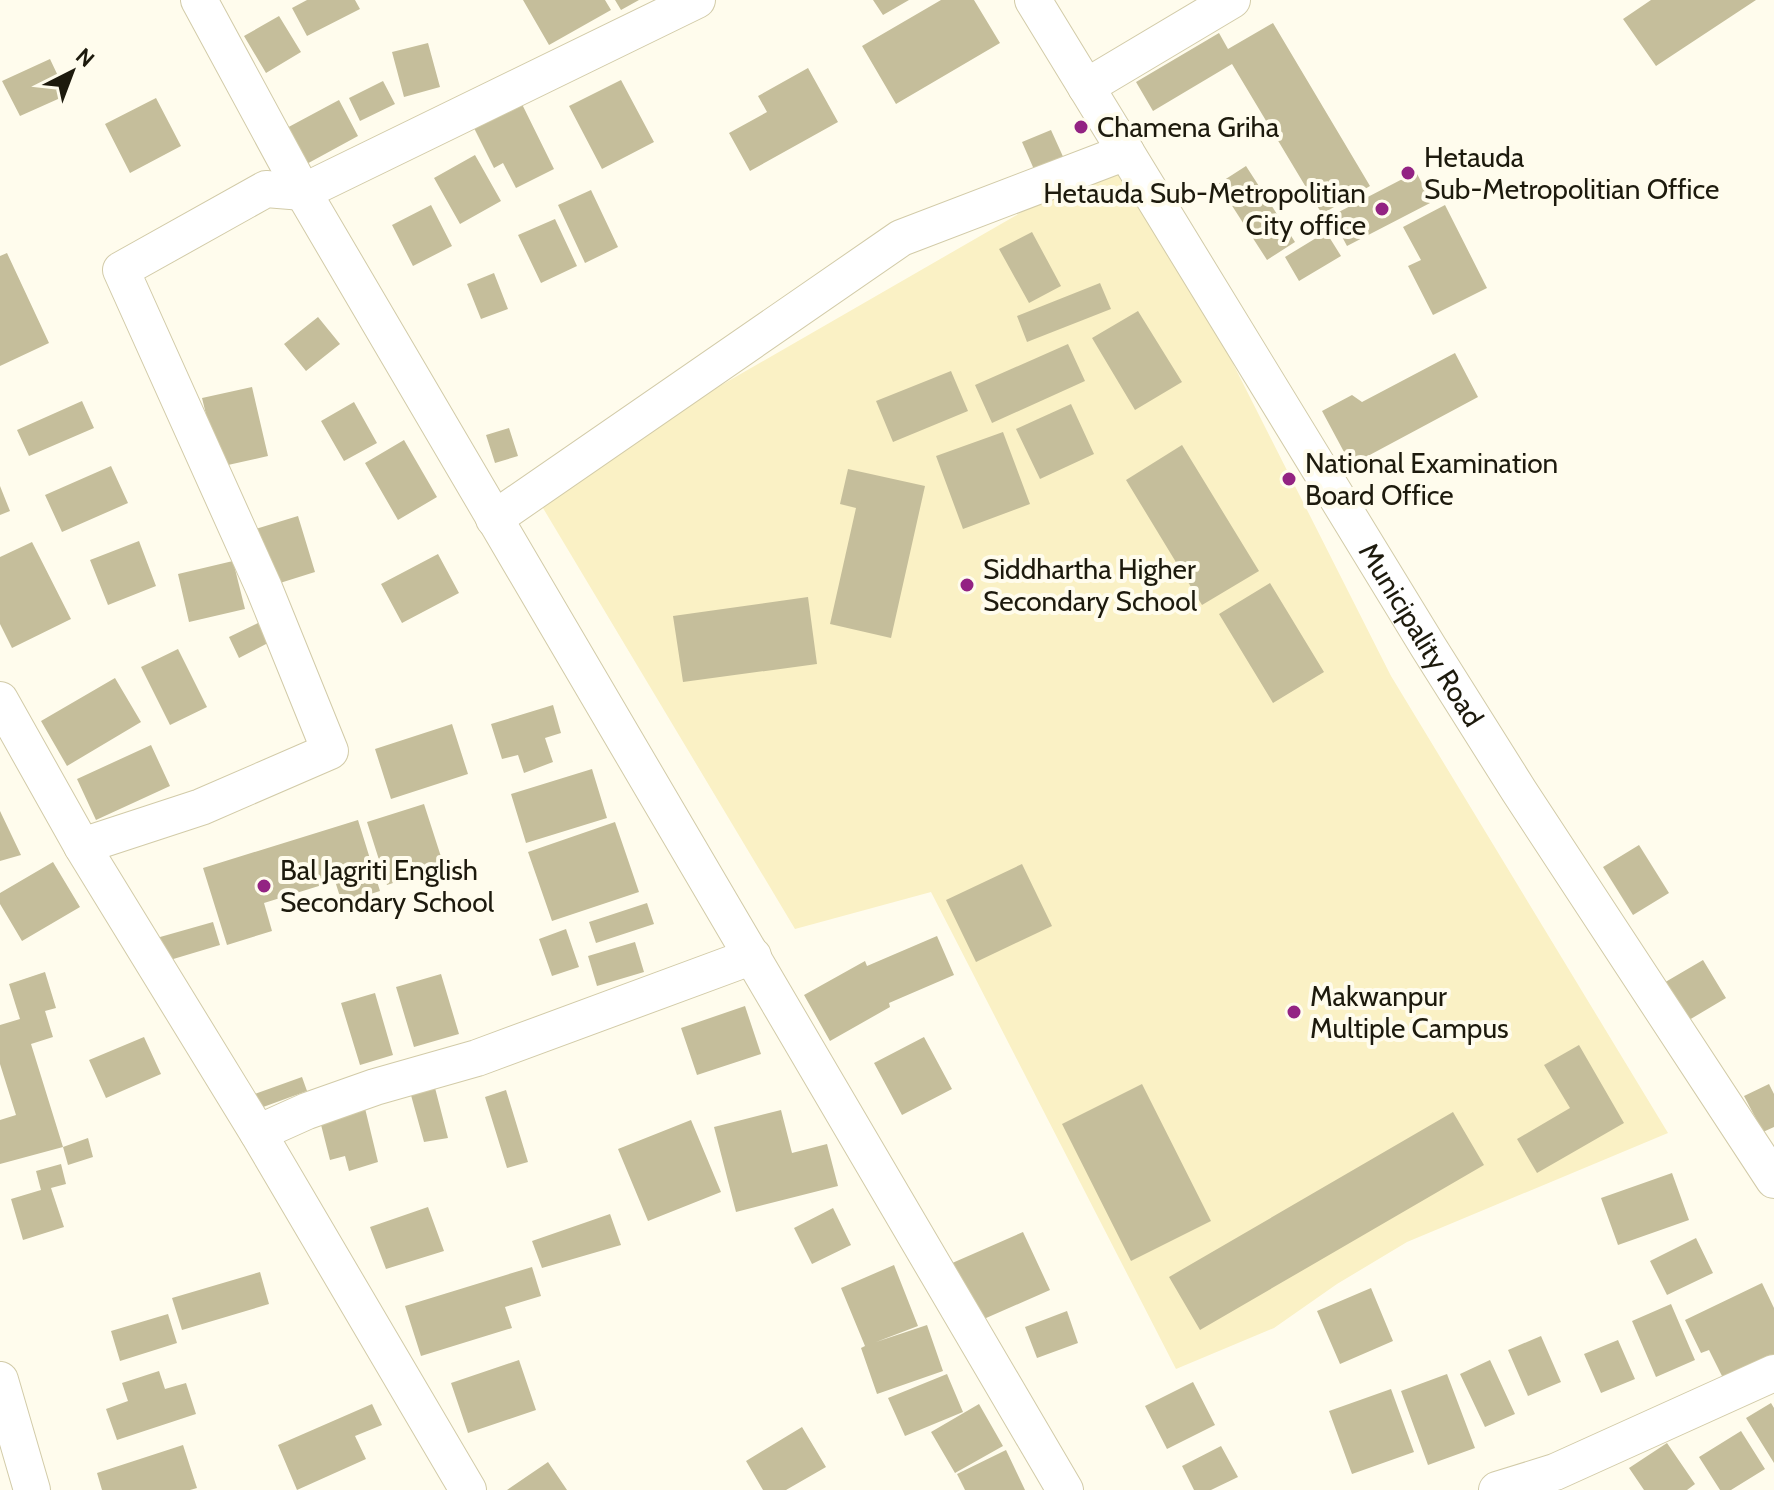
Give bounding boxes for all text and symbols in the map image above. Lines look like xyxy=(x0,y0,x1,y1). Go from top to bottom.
north arrow xyxy=(32,32,112,112)
text: N xyxy=(70,42,100,73)
place label: Chamena Griha xyxy=(1097,110,1280,144)
marker: Chamena Griha xyxy=(1072,118,1090,136)
place label: Hetauda Sub-Metropolitian Office xyxy=(1424,140,1719,206)
marker: Hetauda Sub-Metropolitian Office xyxy=(1399,164,1417,182)
place label: Hetauda Sub-Metropolitian City office xyxy=(1043,176,1366,242)
marker: Hetauda Sub-Metropolitian City office xyxy=(1373,200,1391,218)
place label: National Examination Board Office xyxy=(1305,446,1558,512)
marker: National Examination Board Office xyxy=(1280,470,1298,488)
street label: Municipality Road xyxy=(1352,537,1491,733)
place label: Siddhartha Higher Secondary School xyxy=(983,552,1198,618)
marker: Siddhartha Higher Secondary School xyxy=(958,576,976,594)
place label: Bal Jagriti English Secondary School xyxy=(280,853,495,919)
marker: Bal Jagriti English Secondary School xyxy=(255,877,273,895)
place label: Makwanpur Multiple Campus xyxy=(1310,979,1509,1045)
marker: Makwanpur Multiple Campus xyxy=(1285,1003,1303,1021)

